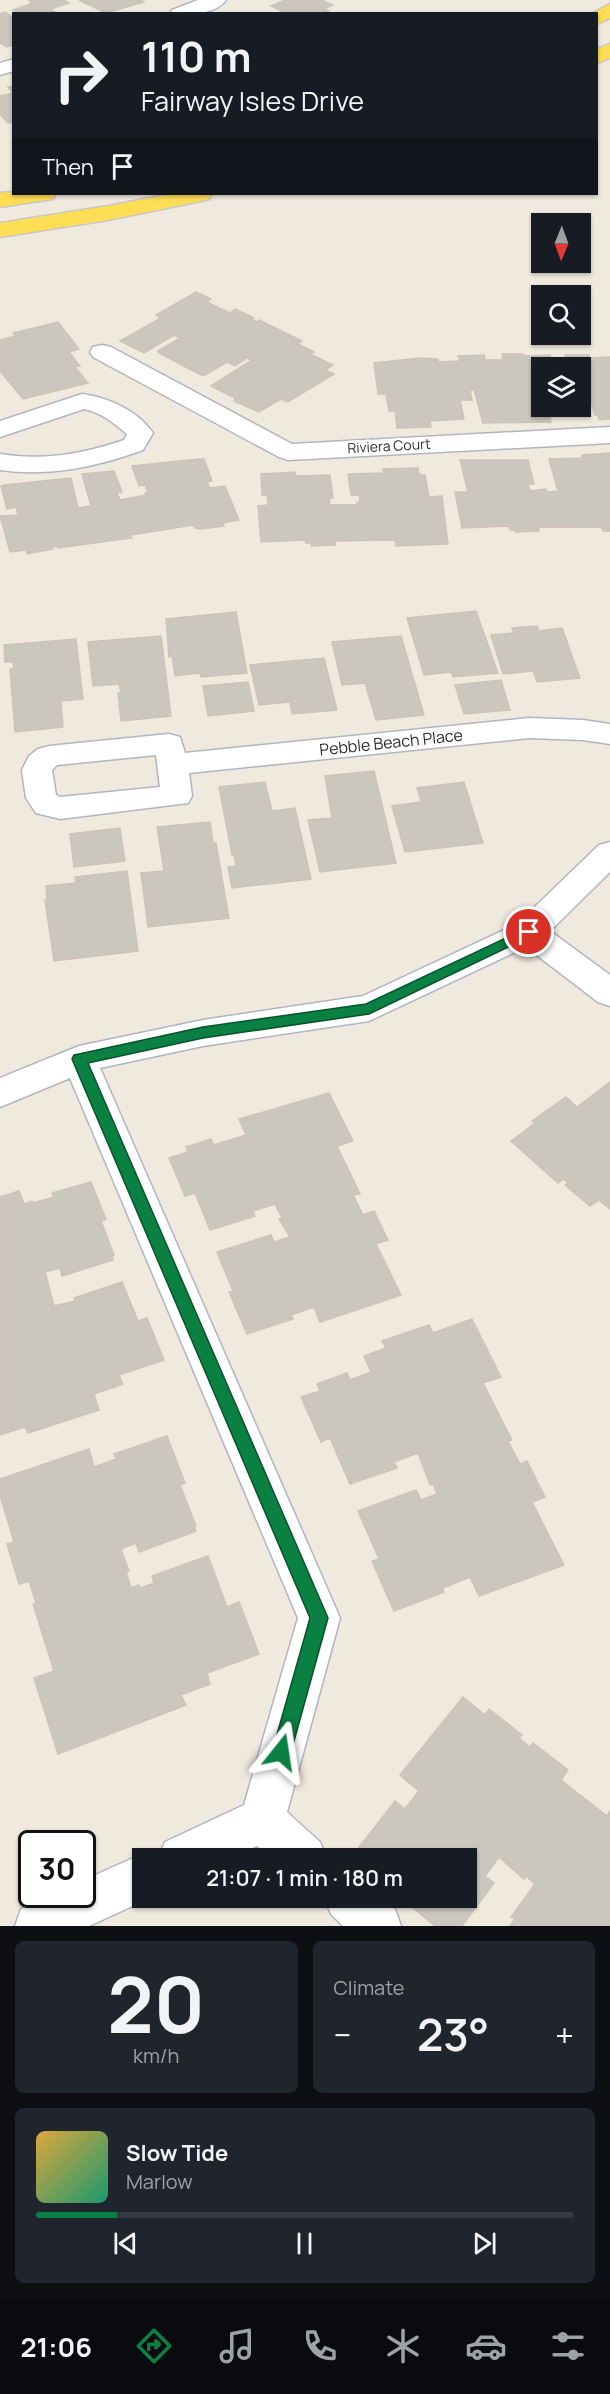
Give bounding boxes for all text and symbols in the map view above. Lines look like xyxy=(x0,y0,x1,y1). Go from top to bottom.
text: 110 m xyxy=(141,27,252,85)
icon: right xyxy=(42,36,120,114)
text: Fairway Isles Drive xyxy=(141,82,364,119)
icon: arrive xyxy=(106,150,139,183)
text: Then xyxy=(42,152,94,182)
north arrow xyxy=(531,213,591,273)
map controls xyxy=(531,213,591,417)
button: search xyxy=(531,285,591,345)
button: layers xyxy=(531,357,591,417)
street label: Riviera Court xyxy=(347,434,431,457)
street label: Pebble Beach Place xyxy=(318,724,464,760)
pin xyxy=(503,906,554,957)
icon: arrive xyxy=(512,915,545,948)
position arrow xyxy=(249,1720,313,1784)
speed limit sign: 30 xyxy=(18,1830,96,1908)
text: 21:07 · 1 min · 180 m xyxy=(206,1863,403,1893)
text: 20 xyxy=(107,1950,205,2056)
text: Climate xyxy=(334,1974,405,2001)
text: 23° xyxy=(417,2003,489,2065)
text: − xyxy=(334,2012,351,2057)
text: + xyxy=(555,2012,574,2057)
text: km/h xyxy=(133,2042,180,2069)
text: Slow Tide xyxy=(126,2138,228,2168)
text: Marlow xyxy=(126,2168,193,2195)
icon: previous xyxy=(109,2227,142,2260)
icon: pause xyxy=(288,2227,321,2260)
icon: next xyxy=(468,2227,501,2260)
icon: directions xyxy=(133,2325,175,2367)
icon: music xyxy=(216,2325,258,2367)
icon: phone xyxy=(299,2325,341,2367)
icon: climate xyxy=(382,2325,424,2367)
icon: car xyxy=(465,2325,507,2367)
icon: filters xyxy=(547,2325,589,2367)
text: 21:06 xyxy=(20,2328,92,2365)

